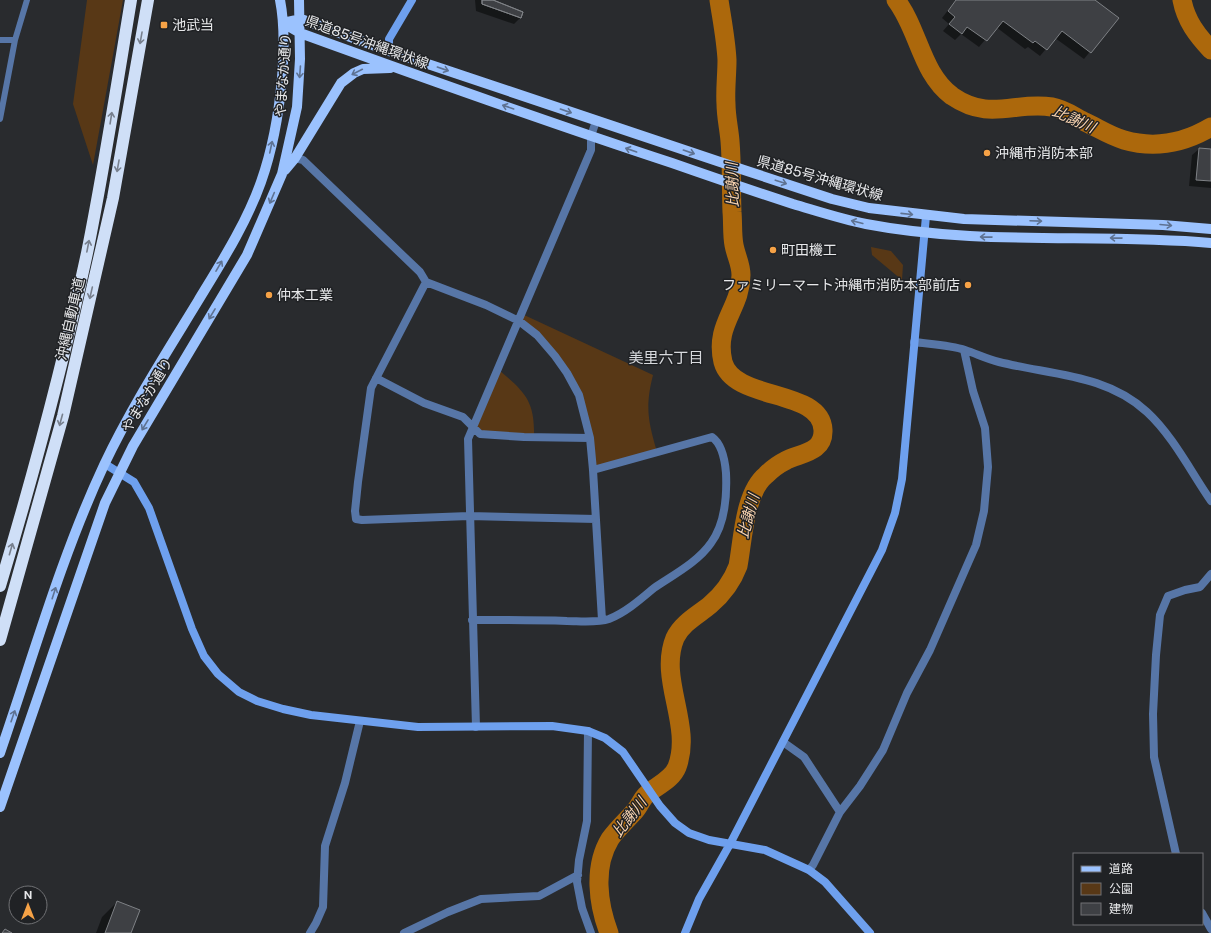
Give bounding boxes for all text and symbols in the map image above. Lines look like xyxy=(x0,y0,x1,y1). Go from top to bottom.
street label: 県道85号沖縄環状線 xyxy=(303,12,431,72)
place label: 池武当 xyxy=(172,17,214,33)
marker: 池武当 xyxy=(159,20,169,30)
one-way arrow xyxy=(137,32,145,45)
street label: やまなか通り xyxy=(272,33,294,117)
one-way arrow xyxy=(296,65,303,78)
one-way arrow xyxy=(436,66,449,73)
one-way arrow xyxy=(352,69,364,76)
water label: 比謝川 xyxy=(1050,102,1100,137)
one-way arrow xyxy=(503,103,515,111)
one-way arrow xyxy=(560,107,572,115)
one-way arrow xyxy=(107,112,115,125)
one-way arrow xyxy=(267,141,275,154)
place label: 沖縄市消防本部 xyxy=(995,145,1093,161)
one-way arrow xyxy=(625,146,638,153)
marker: 沖縄市消防本部 xyxy=(982,148,992,158)
one-way arrow xyxy=(683,149,696,156)
street label: 県道85号沖縄環状線 xyxy=(755,152,885,204)
one-way arrow xyxy=(114,160,122,173)
water label: 比謝川 xyxy=(723,160,741,208)
one-way arrow xyxy=(775,179,787,187)
one-way arrow xyxy=(268,192,275,204)
one-way arrow xyxy=(900,210,913,218)
one-way arrow xyxy=(1029,217,1042,225)
one-way arrow xyxy=(851,218,864,225)
one-way arrow xyxy=(1159,222,1172,229)
one-way arrow xyxy=(980,233,993,241)
one-way arrow xyxy=(1110,235,1123,242)
one-way arrow xyxy=(84,240,92,253)
place label: 町田機工 xyxy=(781,242,837,258)
marker: 町田機工 xyxy=(768,245,778,255)
one-way arrow xyxy=(216,260,224,272)
street label: 沖縄自動車道 xyxy=(53,276,87,362)
place label: ファミリーマート沖縄市消防本部前店 xyxy=(722,277,960,293)
marker: ファミリーマート沖縄市消防本部前店 xyxy=(963,280,973,290)
one-way arrow xyxy=(86,287,94,300)
place label: 仲本工業 xyxy=(277,287,333,303)
marker: 仲本工業 xyxy=(264,290,274,300)
one-way arrow xyxy=(208,308,216,320)
district label: 美里六丁目 xyxy=(628,349,704,366)
street label: やまなか通り xyxy=(119,355,175,435)
one-way arrow xyxy=(57,413,65,426)
one-way arrow xyxy=(141,419,149,431)
water label: 比謝川 xyxy=(734,490,763,540)
one-way arrow xyxy=(8,542,15,555)
one-way arrow xyxy=(51,587,58,600)
one-way arrow xyxy=(9,711,17,723)
water label: 比謝川 xyxy=(608,792,651,840)
legend xyxy=(1073,853,1203,925)
text: 道路 xyxy=(1109,862,1133,876)
text: 公園 xyxy=(1109,882,1133,896)
north arrow xyxy=(8,885,48,925)
text: N xyxy=(24,889,32,901)
text: 建物 xyxy=(1109,902,1133,916)

